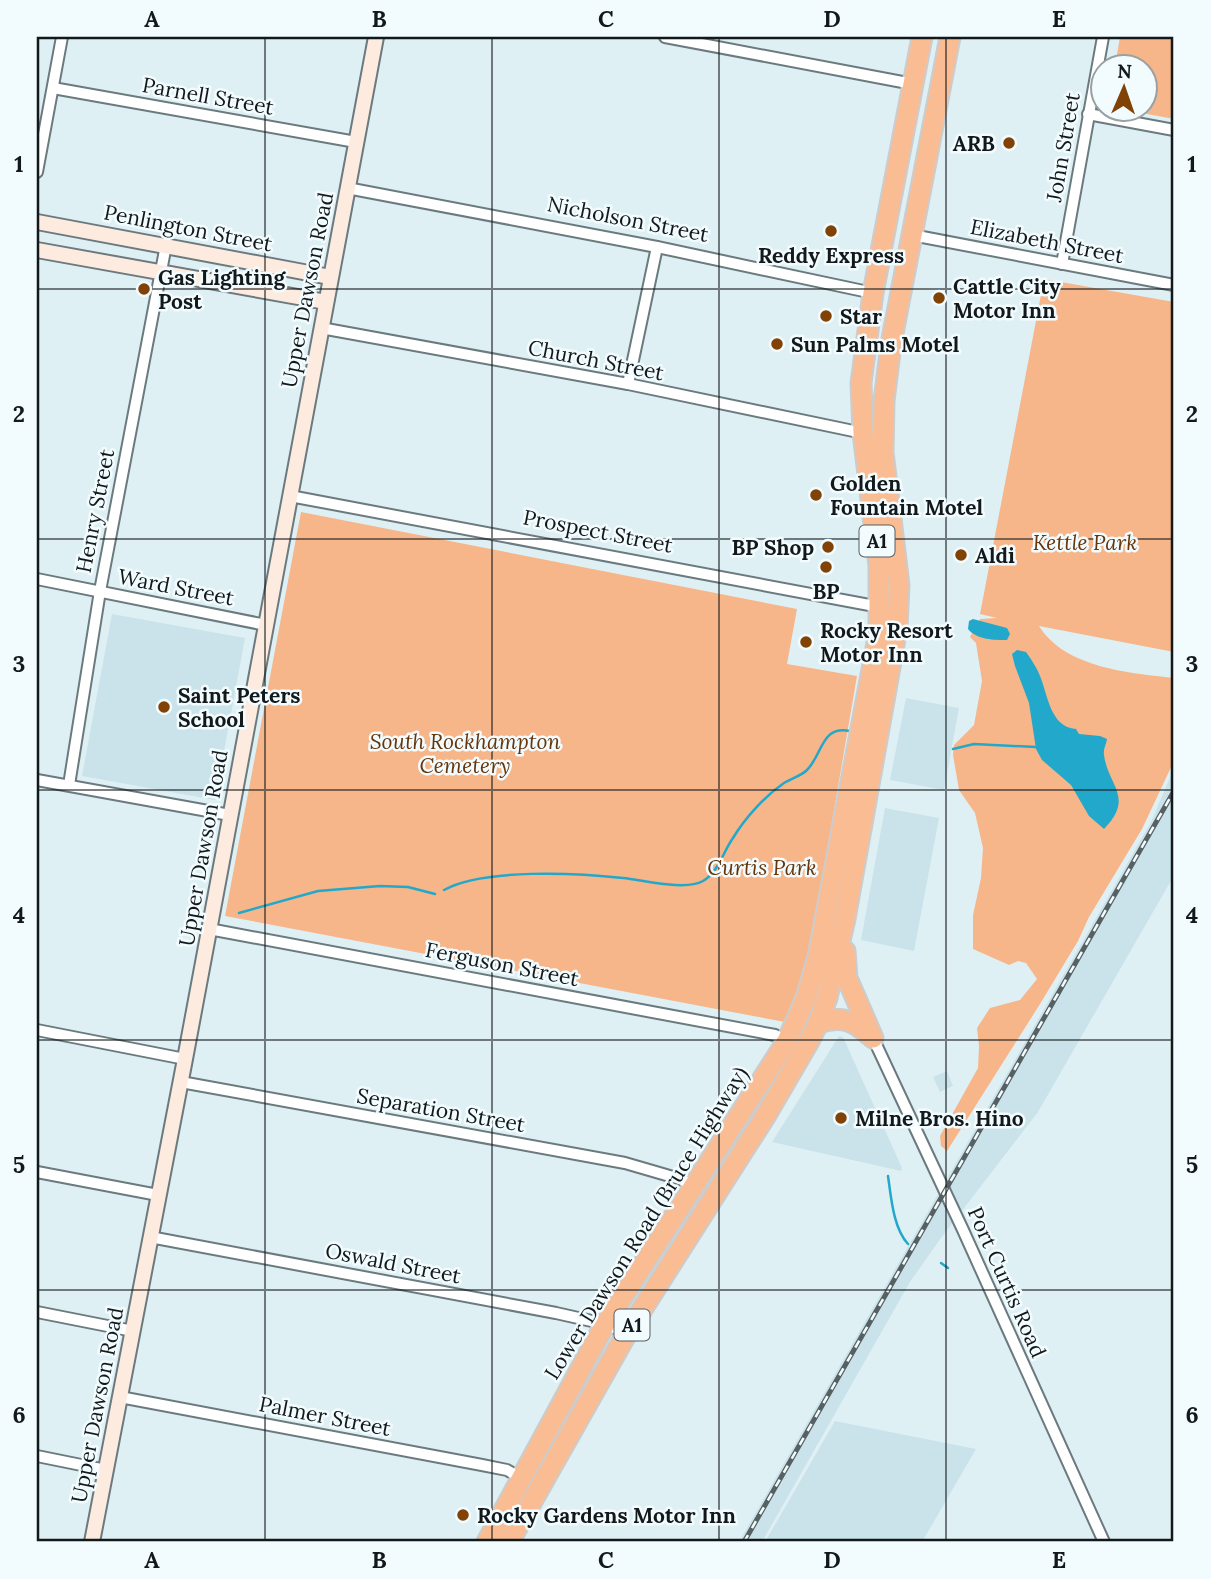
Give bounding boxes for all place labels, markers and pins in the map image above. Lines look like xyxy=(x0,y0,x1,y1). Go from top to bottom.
place label: ARB xyxy=(953,130,995,157)
marker: ARB xyxy=(1001,135,1017,151)
marker: Reddy Express xyxy=(823,223,839,239)
place label: Reddy Express xyxy=(758,242,904,269)
place label: Gas Lighting Post xyxy=(158,264,287,315)
place label: Cattle City Motor Inn xyxy=(953,273,1061,324)
marker: Gas Lighting Post xyxy=(136,281,152,297)
marker: Cattle City Motor Inn xyxy=(931,290,947,306)
place label: Star xyxy=(840,303,882,330)
marker: Star xyxy=(818,308,834,324)
place label: Sun Palms Motel xyxy=(791,331,960,358)
marker: Sun Palms Motel xyxy=(769,336,785,352)
place label: Golden Fountain Motel xyxy=(830,470,983,521)
marker: Golden Fountain Motel xyxy=(808,487,824,503)
place label: BP Shop xyxy=(731,534,814,561)
marker: BP Shop xyxy=(820,539,836,555)
place label: Aldi xyxy=(975,542,1015,569)
marker: Aldi xyxy=(953,547,969,563)
marker: BP xyxy=(818,559,834,575)
place label: BP xyxy=(812,578,840,605)
place label: Rocky Resort Motor Inn xyxy=(820,617,953,668)
marker: Rocky Resort Motor Inn xyxy=(798,634,814,650)
place label: Saint Peters School xyxy=(178,682,300,733)
marker: Saint Peters School xyxy=(156,699,172,715)
place label: Milne Bros. Hino xyxy=(855,1105,1024,1132)
marker: Milne Bros. Hino xyxy=(833,1110,849,1126)
place label: Rocky Gardens Motor Inn xyxy=(477,1502,736,1529)
marker: Rocky Gardens Motor Inn xyxy=(455,1507,471,1523)

